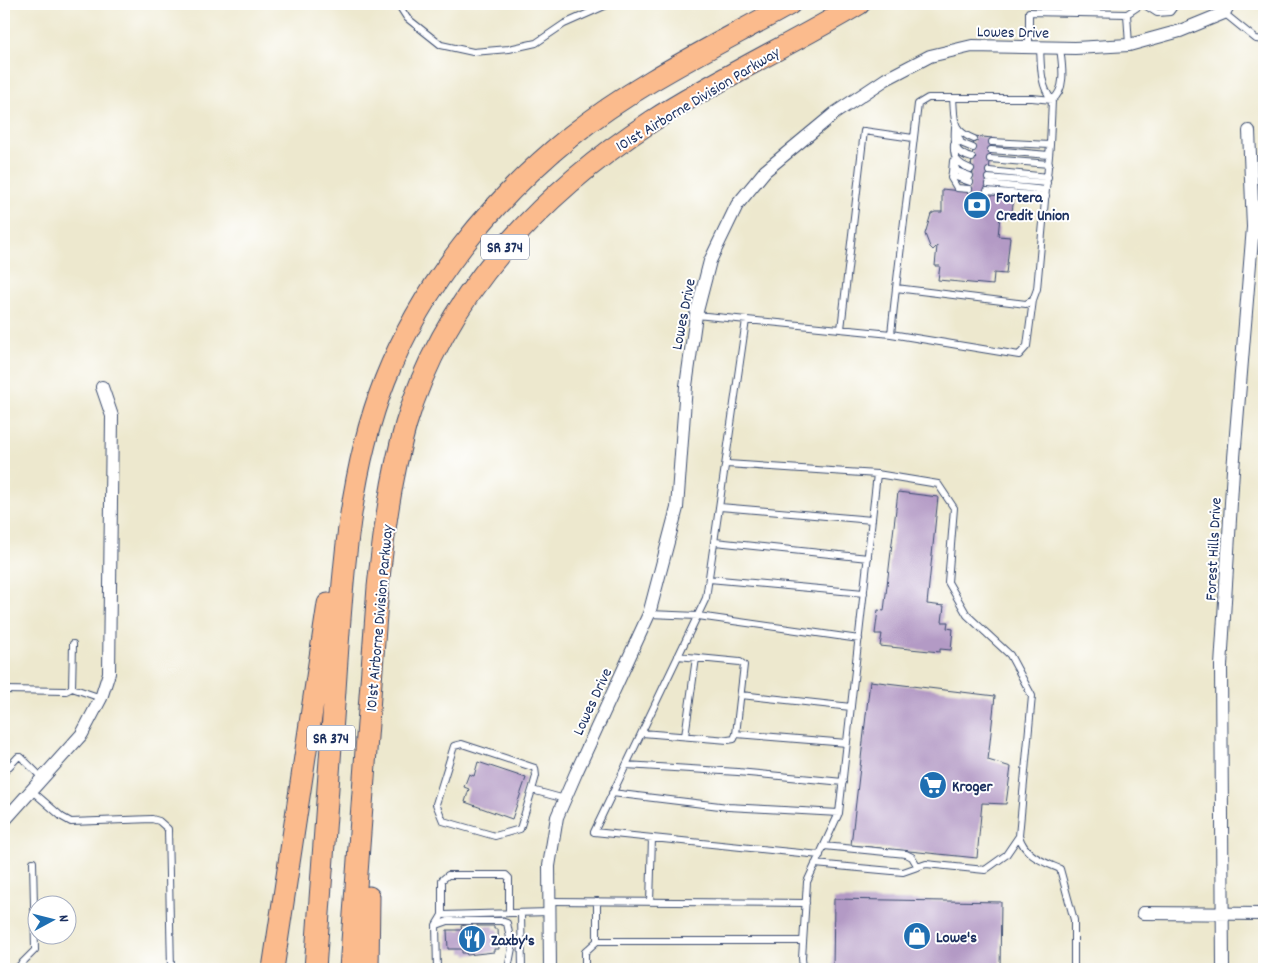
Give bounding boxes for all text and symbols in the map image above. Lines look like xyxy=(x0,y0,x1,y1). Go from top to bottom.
street label: Lowes Drive xyxy=(977,21,1049,46)
street label: 101st Airborne Division Parkway xyxy=(612,42,785,158)
place label: Fortera Credit Union xyxy=(996,187,1069,228)
bank icon: Fortera Credit Union xyxy=(962,190,992,220)
road number: SR 374 xyxy=(481,234,529,260)
street label: Lowes Drive xyxy=(666,277,703,352)
street label: Forest Hills Drive xyxy=(1200,497,1229,601)
street label: 101st Airborne Division Parkway xyxy=(361,523,400,713)
street label: Lowes Drive xyxy=(568,664,619,740)
road number: SR 374 xyxy=(307,726,355,750)
supermarket icon: Kroger xyxy=(918,770,948,800)
place label: Kroger xyxy=(952,776,993,799)
north arrow xyxy=(28,896,78,946)
text: N xyxy=(53,914,73,923)
shop icon: Lowe's xyxy=(902,921,932,951)
restaurant icon: Zaxby's xyxy=(457,924,487,954)
place label: Lowe's xyxy=(936,927,977,950)
place label: Zaxby's xyxy=(491,930,535,953)

